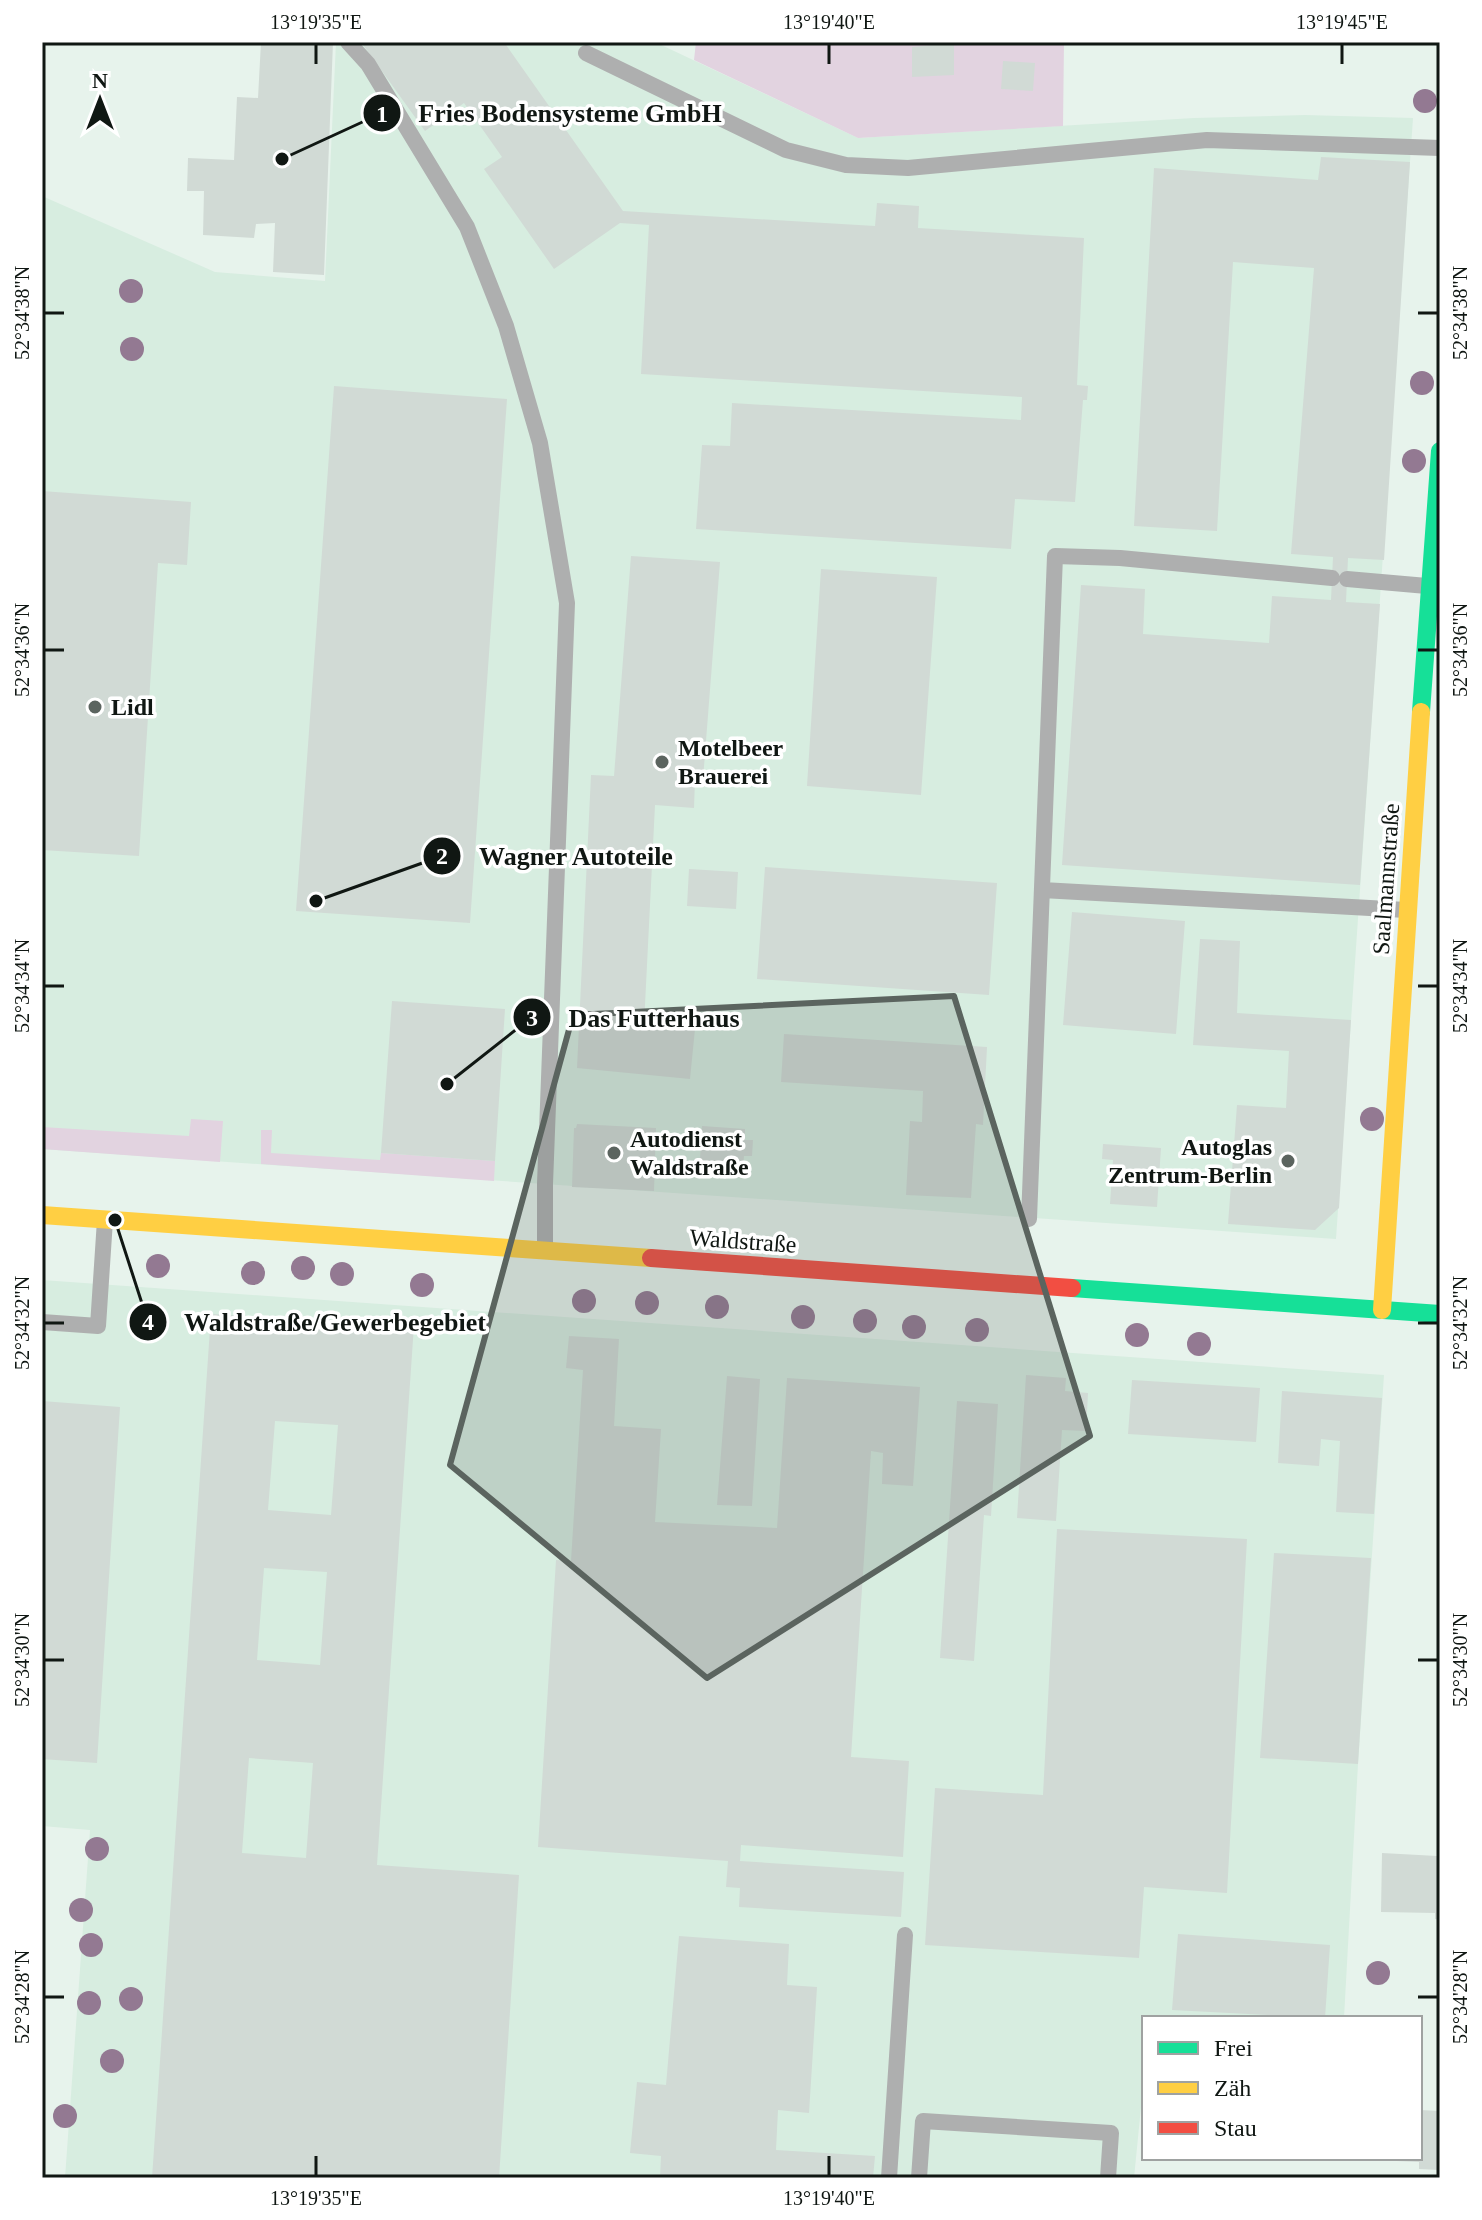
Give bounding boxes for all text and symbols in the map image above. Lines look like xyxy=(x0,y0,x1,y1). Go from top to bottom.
text: 13°19'35"E xyxy=(270,11,362,33)
text: 13°19'40"E xyxy=(783,11,875,33)
text: 13°19'45"E xyxy=(1296,11,1388,33)
north arrow xyxy=(60,60,140,140)
text: N xyxy=(92,68,108,93)
callout: Fries Bodensysteme GmbH xyxy=(362,88,737,138)
text: Fries Bodensysteme GmbH xyxy=(418,99,722,128)
text: 1 xyxy=(376,101,388,127)
text: 52°34'38"N xyxy=(11,266,33,360)
text: 52°34'38"N xyxy=(1449,266,1471,360)
text: 52°34'36"N xyxy=(11,603,33,697)
text: 52°34'36"N xyxy=(1449,603,1471,697)
place label: Lidl xyxy=(111,694,154,720)
marker: Lidl xyxy=(86,698,104,716)
place label: Motelbeer Brauerei xyxy=(678,735,784,789)
marker: Motelbeer Brauerei xyxy=(653,753,671,771)
street label: Saalmannstraße xyxy=(1368,802,1404,956)
callout: Wagner Autoteile xyxy=(422,831,690,881)
text: Wagner Autoteile xyxy=(479,842,673,871)
text: 2 xyxy=(436,843,448,869)
text: 52°34'34"N xyxy=(11,939,33,1033)
text: 52°34'34"N xyxy=(1449,939,1471,1033)
callout: Das Futterhaus xyxy=(512,992,755,1042)
text: Das Futterhaus xyxy=(568,1004,740,1033)
text: 3 xyxy=(526,1005,538,1031)
place label: Autodienst Waldstraße xyxy=(630,1126,749,1180)
place label: Autoglas Zentrum-Berlin xyxy=(1108,1134,1272,1188)
marker: Autodienst Waldstraße xyxy=(605,1144,623,1162)
marker: Autoglas Zentrum-Berlin xyxy=(1279,1152,1297,1170)
street label: Waldstraße xyxy=(689,1224,797,1258)
text: 52°34'32"N xyxy=(11,1276,33,1370)
text: 52°34'32"N xyxy=(1449,1276,1471,1370)
callout: Waldstraße/Gewerbegebiet xyxy=(128,1297,502,1347)
text: Waldstraße/Gewerbegebiet xyxy=(184,1308,486,1337)
text: 4 xyxy=(142,1309,154,1335)
text: 52°34'30"N xyxy=(11,1613,33,1707)
text: 52°34'30"N xyxy=(1449,1613,1471,1707)
text: 52°34'28"N xyxy=(11,1950,33,2044)
text: 52°34'28"N xyxy=(1449,1950,1471,2044)
legend xyxy=(1142,2016,1422,2160)
text: Frei xyxy=(1214,2035,1253,2061)
text: Zäh xyxy=(1214,2075,1251,2101)
text: Stau xyxy=(1214,2115,1257,2141)
text: 13°19'35"E xyxy=(270,2187,362,2209)
text: 13°19'40"E xyxy=(783,2187,875,2209)

